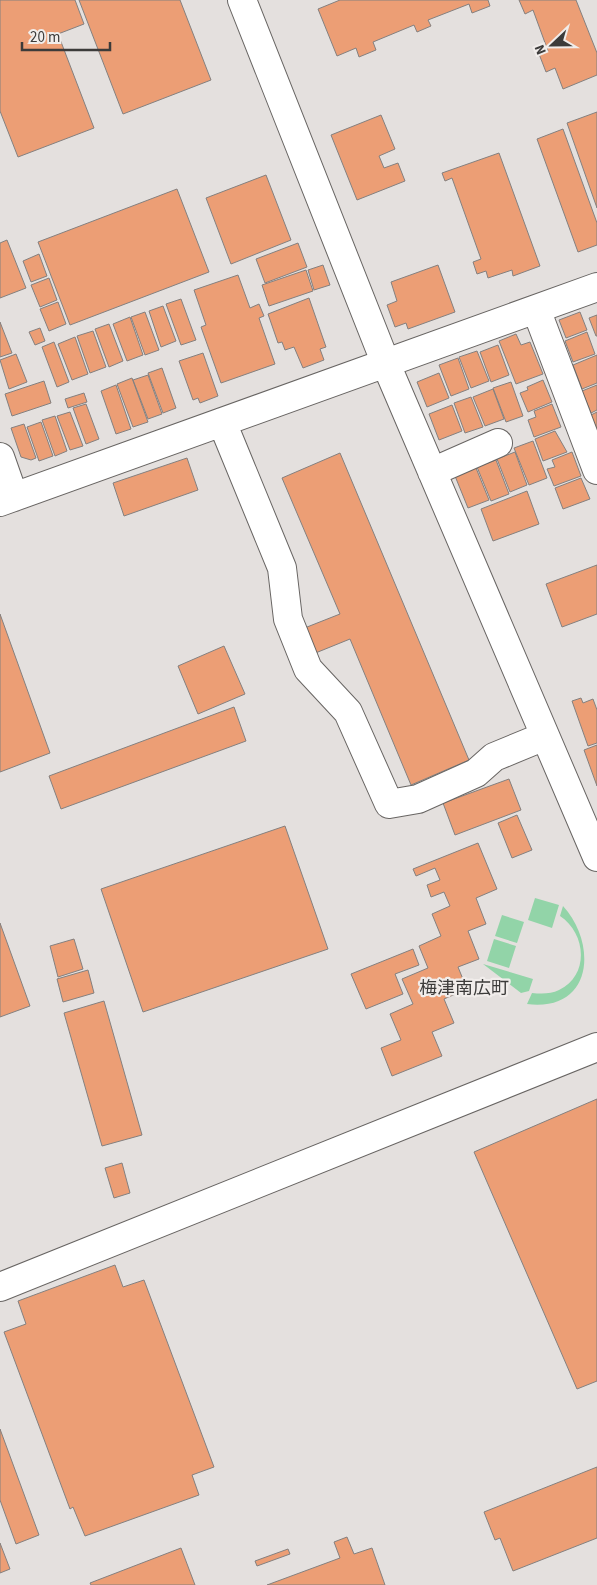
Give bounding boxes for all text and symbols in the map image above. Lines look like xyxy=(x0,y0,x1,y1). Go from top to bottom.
scale bar xyxy=(22,20,110,52)
north arrow xyxy=(527,20,577,70)
text: 20 m xyxy=(30,27,60,48)
text: N xyxy=(530,41,552,58)
district label: 梅津南広町 xyxy=(419,976,509,1001)

